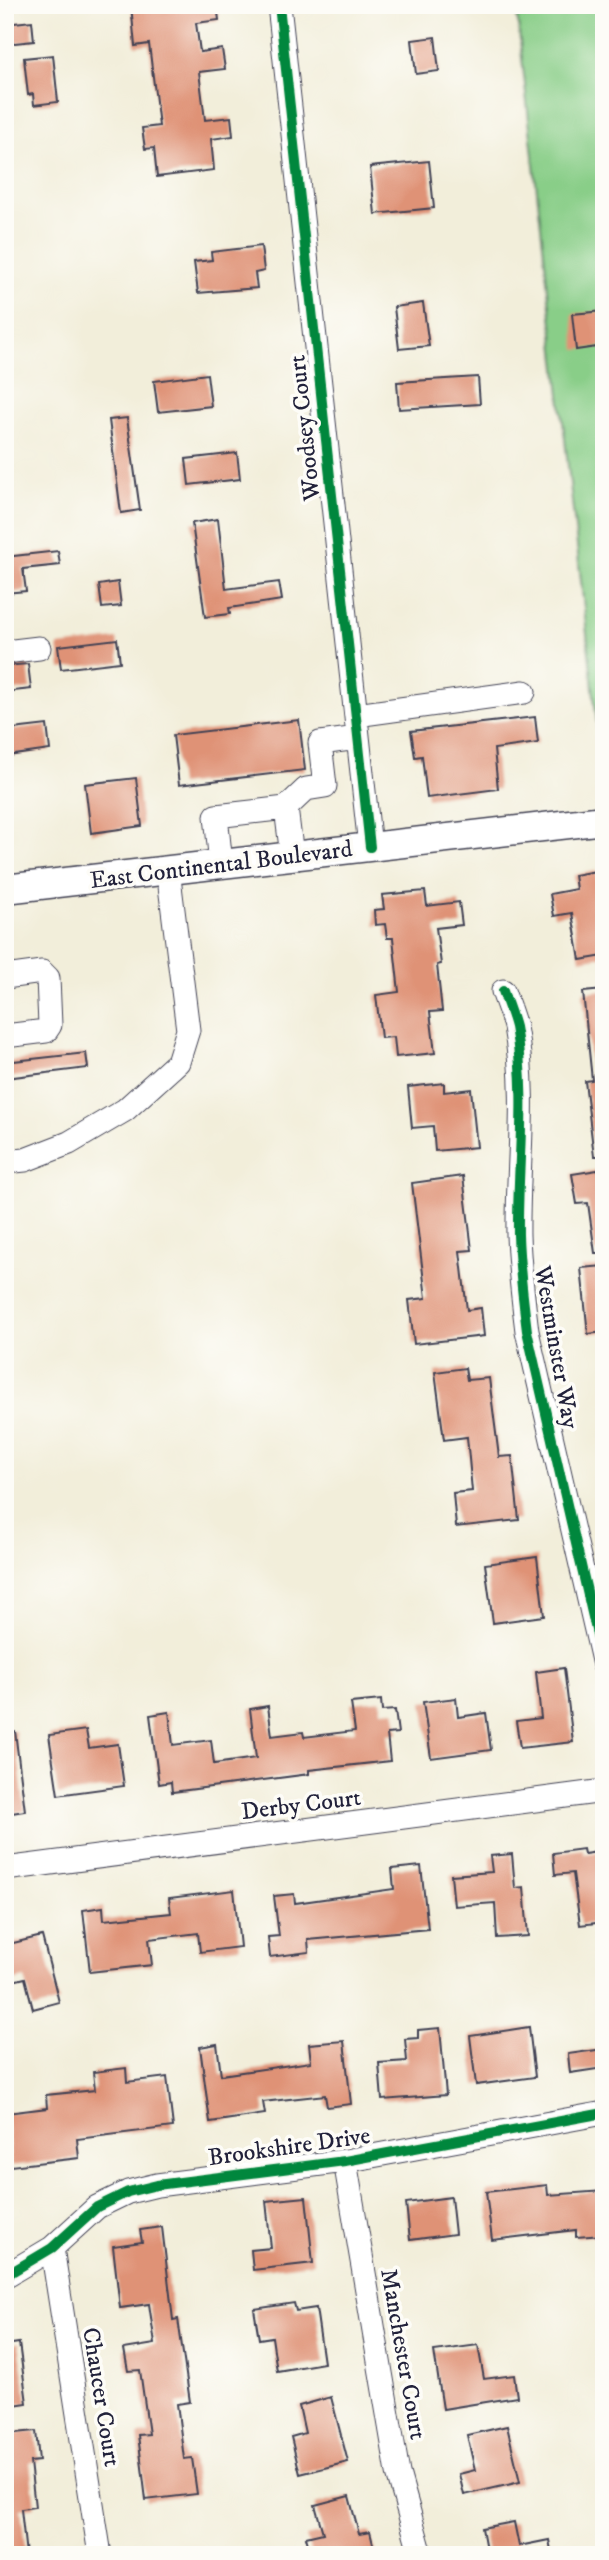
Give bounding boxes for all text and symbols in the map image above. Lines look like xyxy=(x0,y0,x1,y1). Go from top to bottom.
street label: Woodsey Court xyxy=(282,353,328,503)
street label: East Continental Boulevard xyxy=(88,834,354,896)
street label: Westminster Way xyxy=(527,1262,585,1432)
street label: Derby Court xyxy=(240,1783,363,1827)
street label: Brookshire Drive xyxy=(206,2121,372,2173)
street label: Manchester Court xyxy=(373,2266,433,2442)
street label: Chaucer Court xyxy=(75,2325,127,2469)

